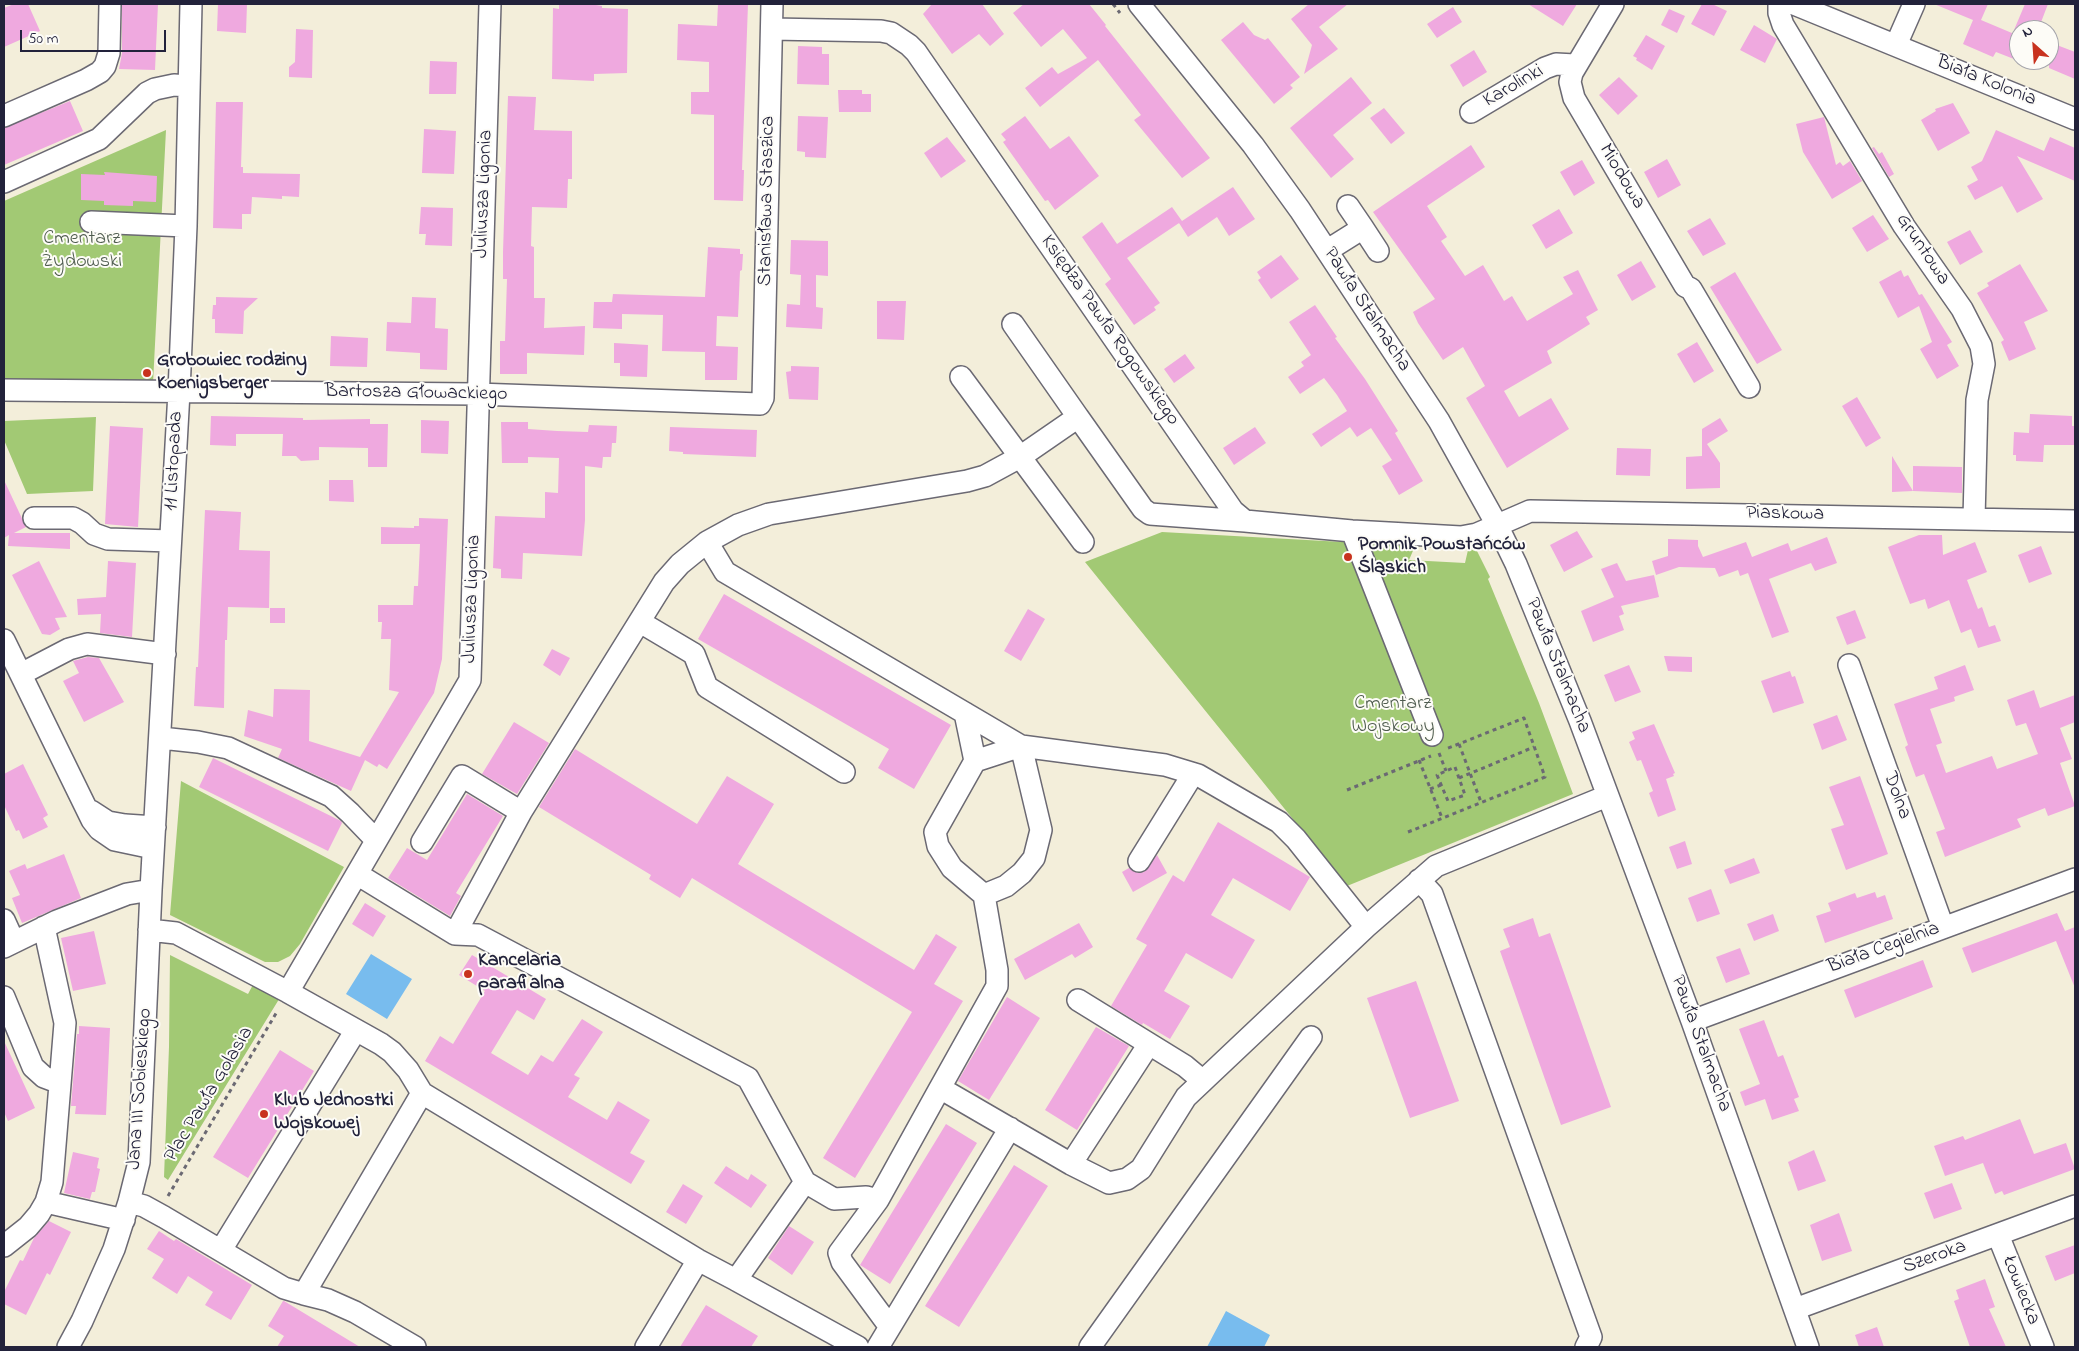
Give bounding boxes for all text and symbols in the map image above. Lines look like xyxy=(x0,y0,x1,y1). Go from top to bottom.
scale bar xyxy=(22,20,169,52)
north arrow xyxy=(2009,20,2059,70)
text: N xyxy=(2019,20,2036,43)
text: 50 m xyxy=(28,28,58,50)
street label: Biała Kolonia xyxy=(1932,51,2040,113)
street label: Karolinki xyxy=(1480,60,1548,114)
street label: Stanisława Staszica xyxy=(755,116,781,286)
street label: Juliusza Ligonia xyxy=(471,129,499,259)
street label: Miodowa xyxy=(1592,140,1650,214)
street label: Gruntowa xyxy=(1889,210,1955,290)
park label: Cmentarz Żydowski xyxy=(42,228,122,275)
street label: Księdza Pawła Rogowskiego xyxy=(1034,231,1184,431)
street label: Pawła Stalmacha xyxy=(1317,243,1415,377)
place label: Grobowiec rodziny Koenigsberger xyxy=(157,350,307,397)
marker: Grobowiec rodziny Koenigsberger xyxy=(141,367,153,379)
street label: Bartosza Głowackiego xyxy=(324,380,508,408)
street label: 11 Listopada xyxy=(160,411,190,511)
street label: Piaskowa xyxy=(1746,502,1824,528)
street label: Juliusza Ligonia xyxy=(459,534,487,664)
place label: Pomnik Powstańców Śląskich xyxy=(1358,534,1525,581)
marker: Pomnik Powstańców Śląskich xyxy=(1342,551,1354,563)
street label: Pawła Stalmacha xyxy=(1519,595,1595,737)
park label: Cmentarz Wojskowy xyxy=(1351,693,1435,740)
street label: Dolna xyxy=(1876,769,1916,823)
street label: Biała Cegielnia xyxy=(1825,918,1943,980)
place label: Kancelaria parafialna xyxy=(478,950,564,997)
marker: Kancelaria parafialna xyxy=(462,968,474,980)
street label: Pawła Stalmacha xyxy=(1664,972,1736,1116)
street label: Jana III Sobieskiego xyxy=(123,1007,159,1171)
street label: Plac Pawła Golasia xyxy=(160,1023,260,1167)
place label: Klub Jednostki Wojskowej xyxy=(274,1090,393,1137)
marker: Klub Jednostki Wojskowej xyxy=(258,1108,270,1120)
street label: Szeroka xyxy=(1900,1235,1970,1281)
street label: Łowiecka xyxy=(1995,1253,2045,1329)

